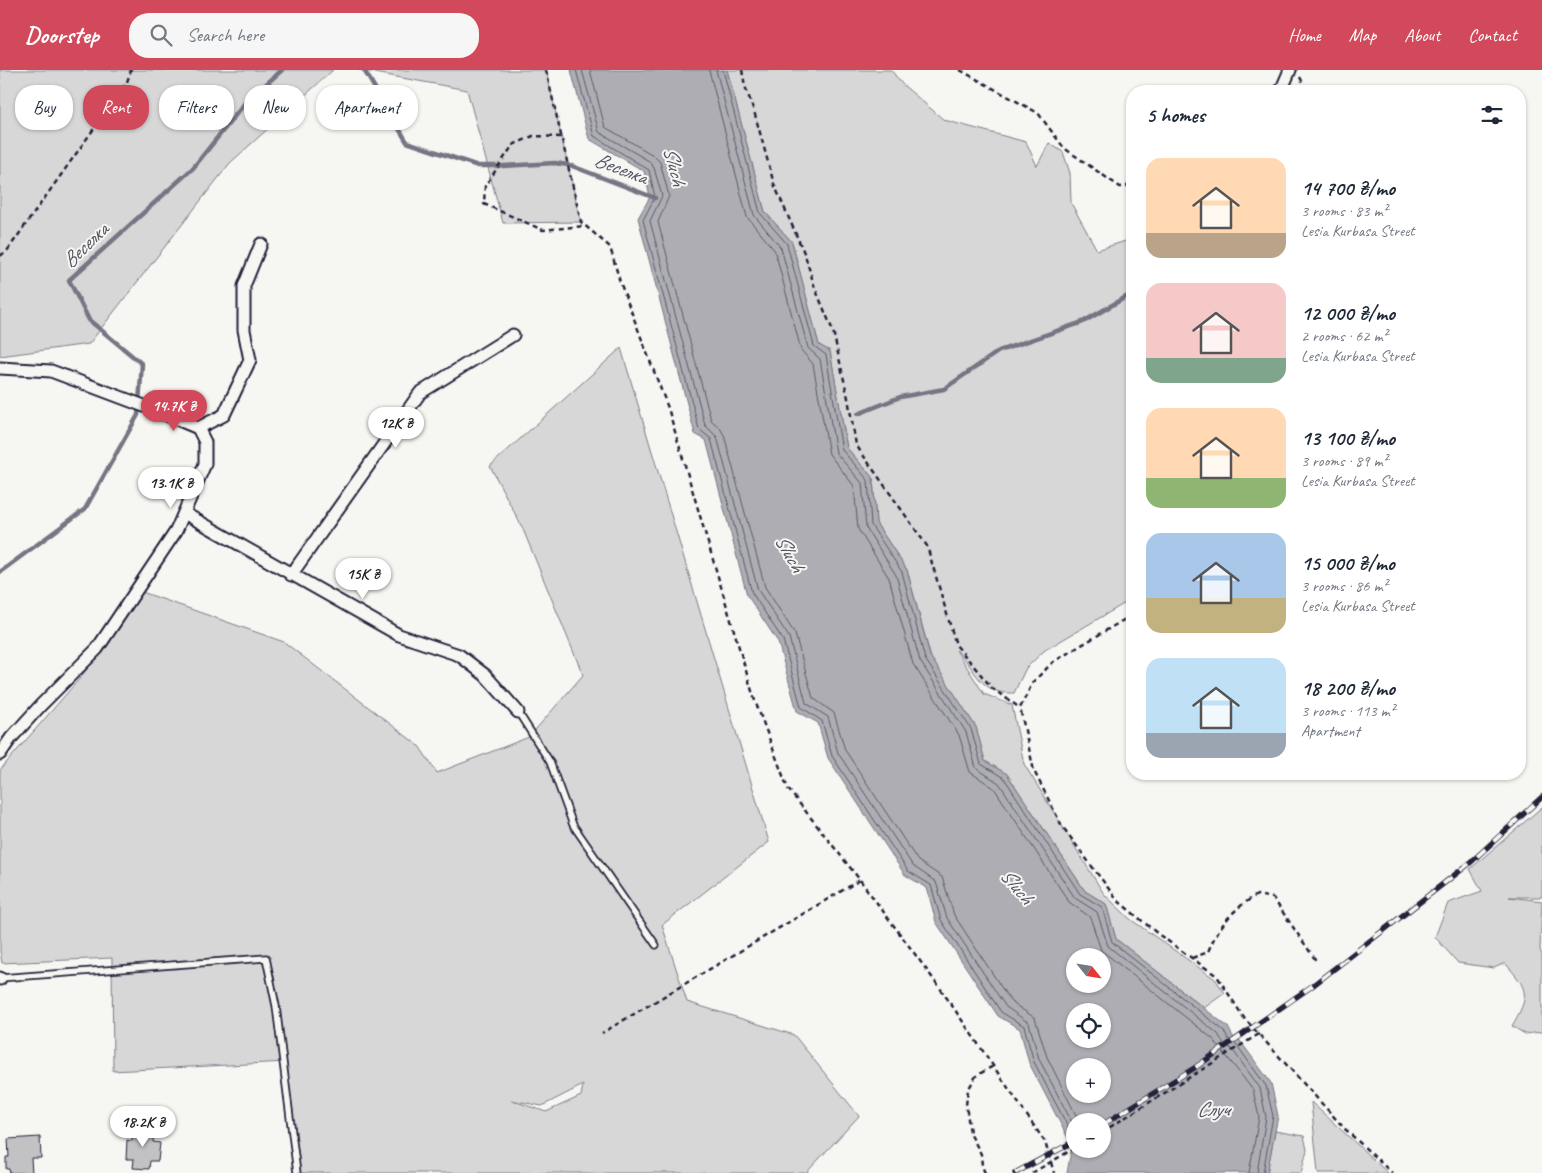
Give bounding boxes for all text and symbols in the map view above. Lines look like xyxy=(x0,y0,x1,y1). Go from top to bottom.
search box xyxy=(129,13,479,58)
text: Doorstep xyxy=(25,20,99,50)
icon: search xyxy=(147,21,175,49)
text: Search here xyxy=(187,23,264,47)
text: Home xyxy=(1288,24,1321,46)
text: Map xyxy=(1349,24,1376,46)
text: About xyxy=(1404,24,1440,46)
text: Contact xyxy=(1468,24,1517,46)
chip: Buy xyxy=(15,85,73,130)
chip: Rent xyxy=(83,85,149,130)
chip: Filters xyxy=(159,85,234,130)
chip: New xyxy=(244,85,306,130)
chip: Apartment xyxy=(316,85,418,130)
icon: filters xyxy=(1478,101,1506,129)
text: 5 homes xyxy=(1146,102,1205,128)
water label: Sluch xyxy=(658,144,693,189)
water label: Веселка xyxy=(591,146,653,191)
text: 14 700 ₴/mo xyxy=(1301,175,1395,201)
icon: home xyxy=(1186,178,1246,238)
text: 3 rooms · 83 m² xyxy=(1301,201,1387,221)
water label: Веселка xyxy=(56,215,115,273)
text: Lesia Kurbasa Street xyxy=(1301,221,1415,241)
text: 12 000 ₴/mo xyxy=(1301,300,1395,326)
icon: home xyxy=(1186,303,1246,363)
text: 2 rooms · 62 m² xyxy=(1301,326,1387,346)
text: Lesia Kurbasa Street xyxy=(1301,346,1415,366)
pin: 14.7K ₴ xyxy=(128,390,220,432)
text: 14.7K ₴ xyxy=(152,396,196,416)
pin: 12K ₴ xyxy=(361,406,431,449)
text: 12K ₴ xyxy=(379,413,413,433)
text: 13 100 ₴/mo xyxy=(1301,425,1395,451)
icon: home xyxy=(1186,428,1246,488)
text: 3 rooms · 89 m² xyxy=(1301,451,1387,471)
pin: 13.1K ₴ xyxy=(125,466,217,509)
text: Lesia Kurbasa Street xyxy=(1301,471,1415,491)
text: 13.1K ₴ xyxy=(149,473,193,493)
water label: Sluch xyxy=(769,530,811,578)
text: 15 000 ₴/mo xyxy=(1301,550,1395,576)
icon: home xyxy=(1186,553,1246,613)
pin: 15K ₴ xyxy=(328,558,398,600)
text: 15K ₴ xyxy=(346,564,380,584)
text: 3 rooms · 86 m² xyxy=(1301,576,1387,596)
text: Lesia Kurbasa Street xyxy=(1301,596,1415,616)
text: 18 200 ₴/mo xyxy=(1301,675,1395,701)
icon: home xyxy=(1186,678,1246,738)
text: 3 rooms · 113 m² xyxy=(1301,701,1395,721)
text: Apartment xyxy=(1301,721,1360,741)
water label: Sluch xyxy=(995,863,1040,910)
north arrow xyxy=(1066,948,1111,992)
map controls xyxy=(1066,948,1111,1158)
button: locate xyxy=(1066,1003,1111,1048)
button: + xyxy=(1066,1058,1111,1103)
water label: Случ xyxy=(1197,1096,1233,1122)
pin: 18.2K ₴ xyxy=(97,1106,189,1148)
text: 18.2K ₴ xyxy=(121,1112,165,1132)
button: − xyxy=(1066,1113,1111,1158)

